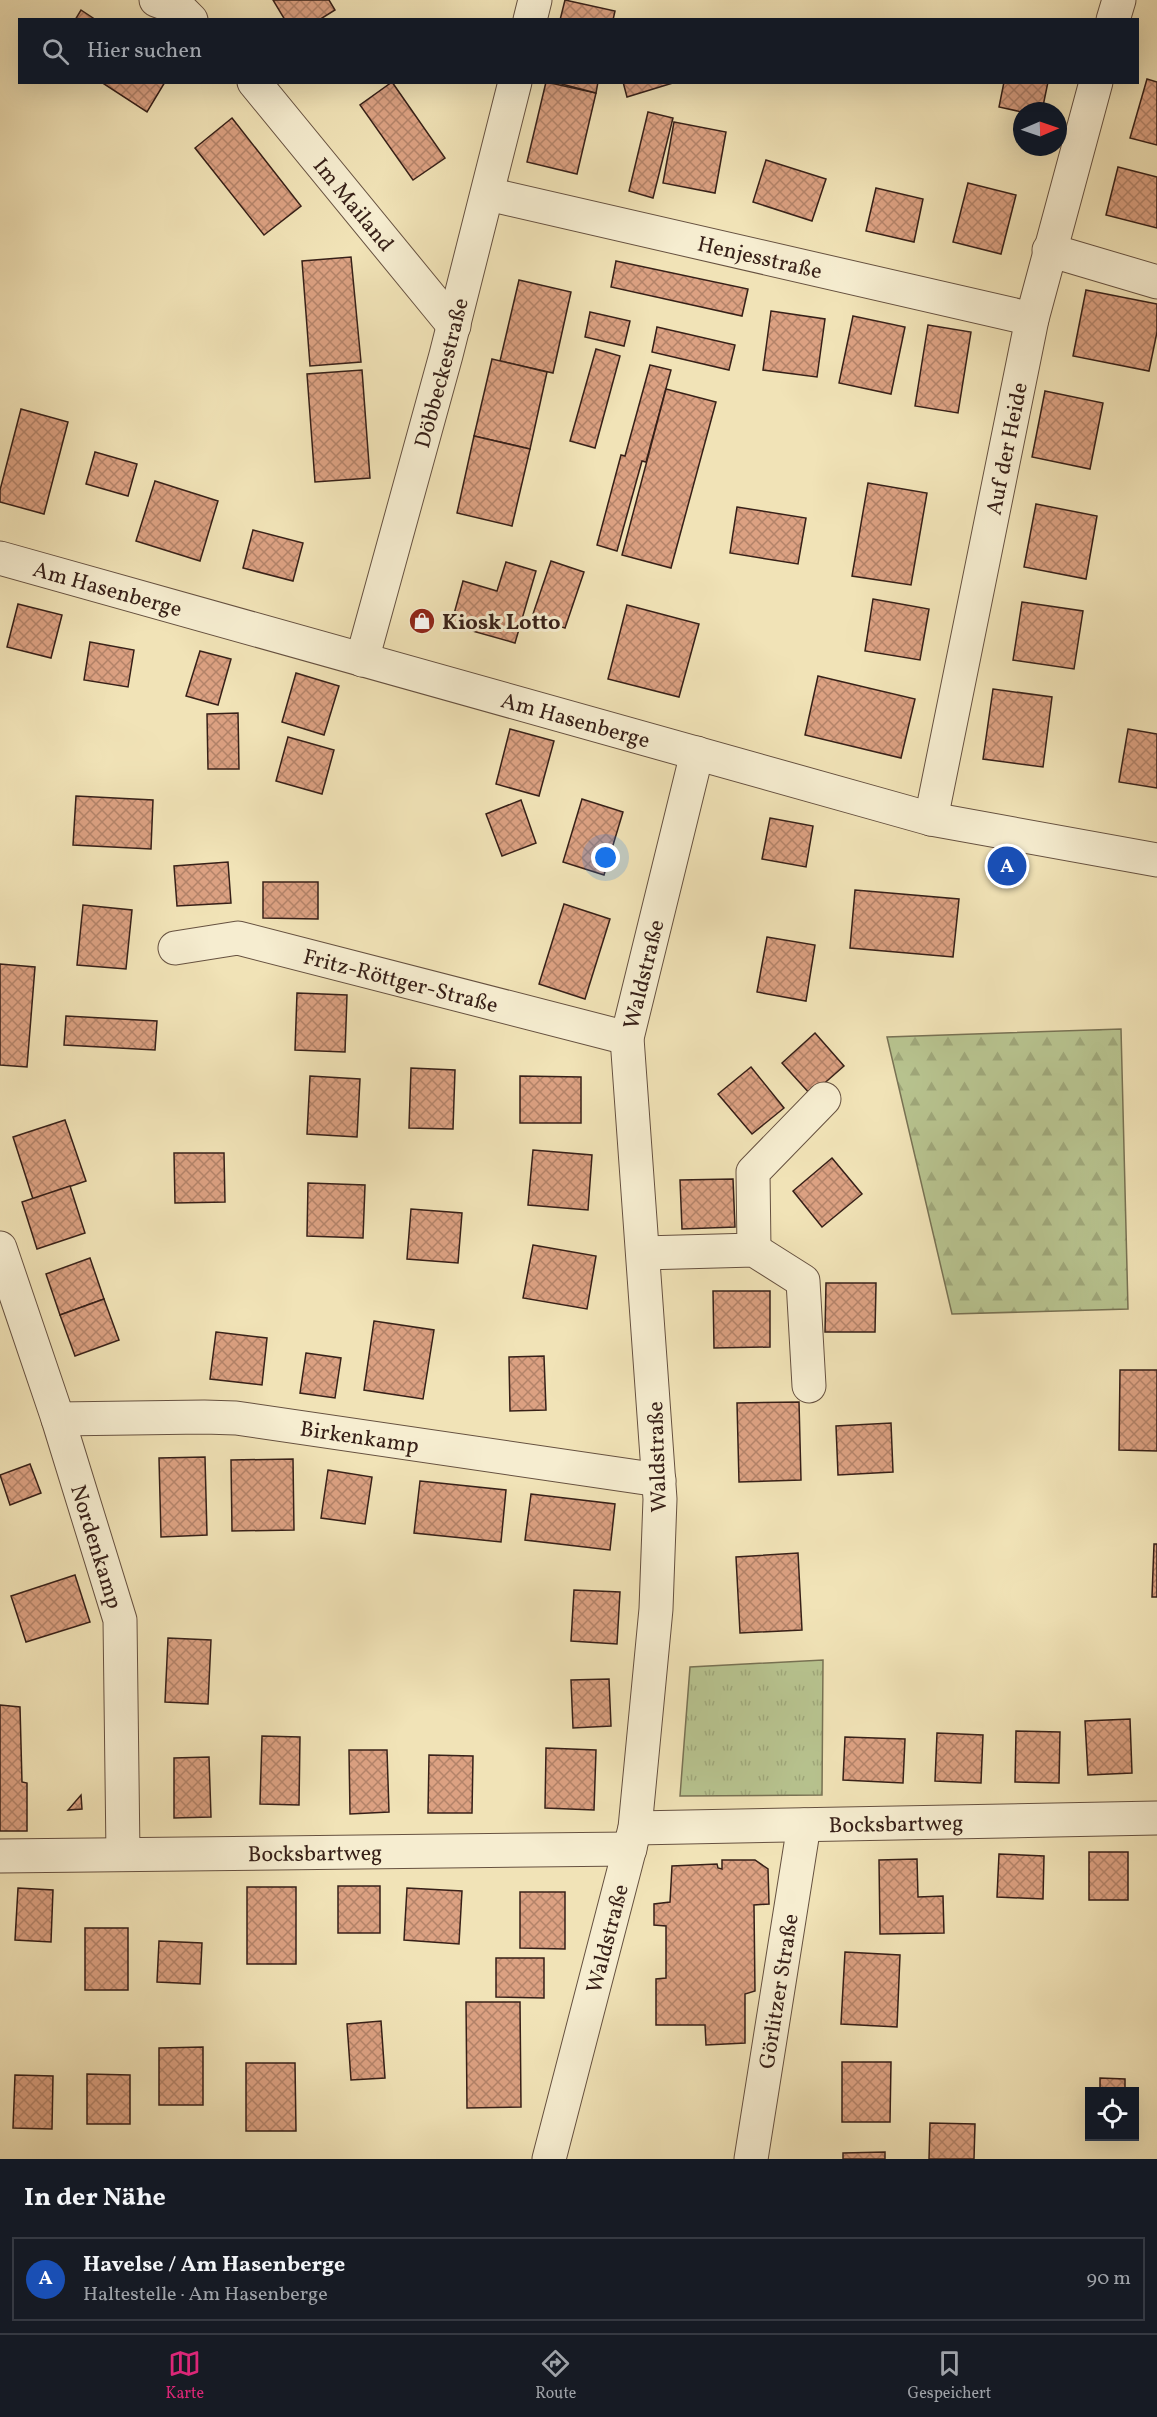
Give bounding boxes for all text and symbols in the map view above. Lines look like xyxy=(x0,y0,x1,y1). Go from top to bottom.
search box xyxy=(18,18,1139,84)
icon: search xyxy=(39,35,72,68)
text: Hier suchen xyxy=(87,36,202,67)
north arrow xyxy=(1013,102,1067,156)
street label: Im Mailand xyxy=(304,152,400,259)
street label: Henjesstraße xyxy=(694,230,825,288)
street label: Döbbeckestraße xyxy=(408,295,478,452)
street label: Auf der Heide xyxy=(980,380,1037,518)
street label: Am Hasenberge xyxy=(29,555,185,626)
shop icon: Kiosk Lotto xyxy=(407,606,437,636)
place label: Kiosk Lotto xyxy=(442,608,561,639)
street label: Am Hasenberge xyxy=(497,686,653,757)
your location xyxy=(591,843,620,872)
pin: A xyxy=(988,844,1026,888)
street label: Waldstraße xyxy=(617,917,673,1033)
street label: Fritz-Röttger-Straße xyxy=(299,942,501,1022)
street label: Waldstraße xyxy=(641,1401,676,1513)
street label: Birkenkamp xyxy=(298,1415,421,1463)
street label: Nordenkamp xyxy=(61,1481,129,1613)
street label: Bocksbartweg xyxy=(828,1809,964,1842)
street label: Bocksbartweg xyxy=(248,1839,382,1871)
street label: Waldstraße xyxy=(580,1881,638,1997)
street label: Görlitzer Straße xyxy=(753,1912,808,2071)
map controls xyxy=(1085,2087,1139,2141)
button: locate xyxy=(1085,2087,1139,2141)
text: In der Nähe xyxy=(24,2180,166,2216)
text: Havelse / Am Hasenberge xyxy=(83,2250,345,2281)
text: A xyxy=(38,2265,53,2293)
text: 90 m xyxy=(1087,2265,1131,2293)
text: Haltestelle · Am Hasenberge xyxy=(83,2281,328,2309)
tab: Karte xyxy=(166,2347,204,2405)
tab: Route xyxy=(535,2347,576,2405)
tab: Gespeichert xyxy=(908,2347,991,2405)

